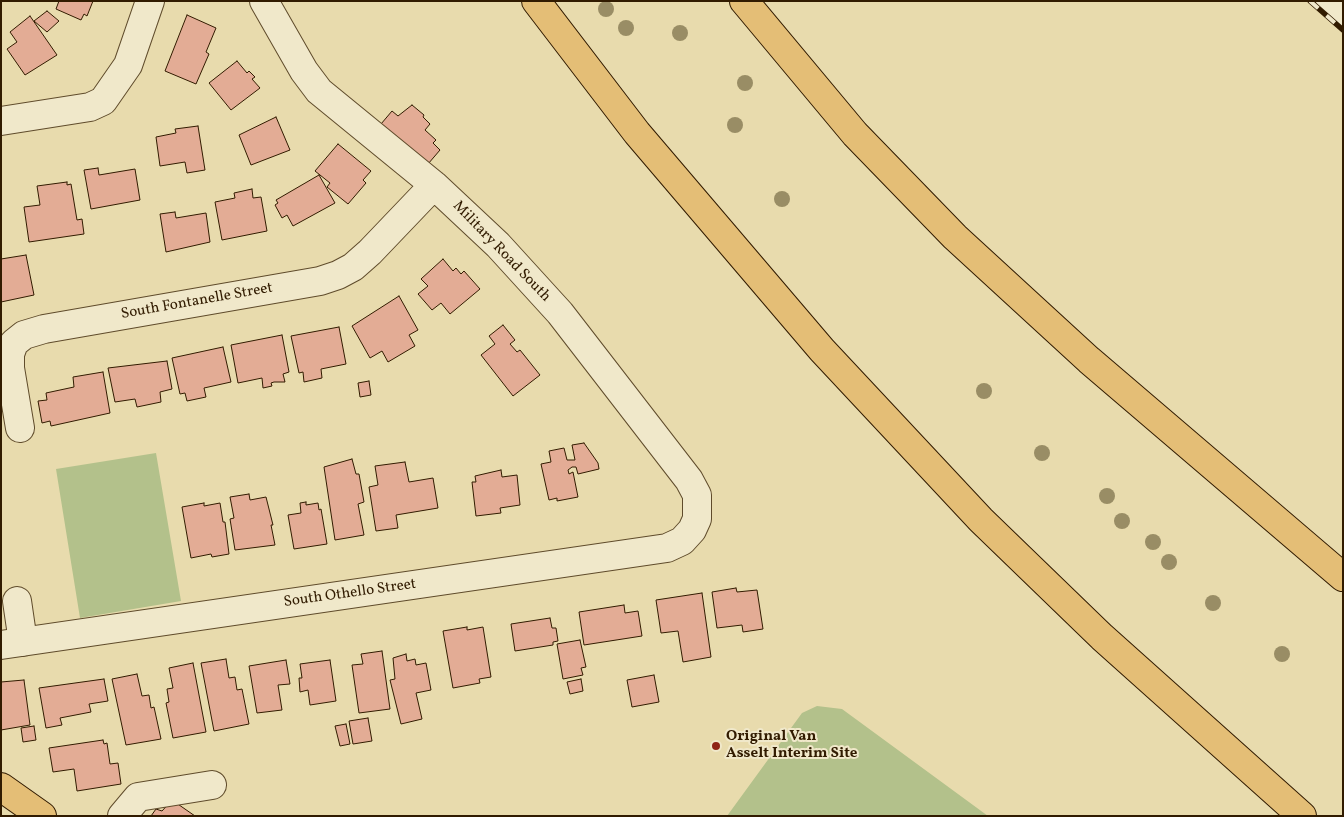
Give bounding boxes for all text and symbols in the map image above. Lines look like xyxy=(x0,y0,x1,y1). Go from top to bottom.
street label: Military Road South xyxy=(448,198,554,306)
street label: South Fontanelle Street xyxy=(120,280,274,324)
street label: South Othello Street xyxy=(283,576,417,612)
place label: Original Van Asselt Interim Site xyxy=(726,728,857,763)
marker: Original Van Asselt Interim Site xyxy=(710,740,722,752)

